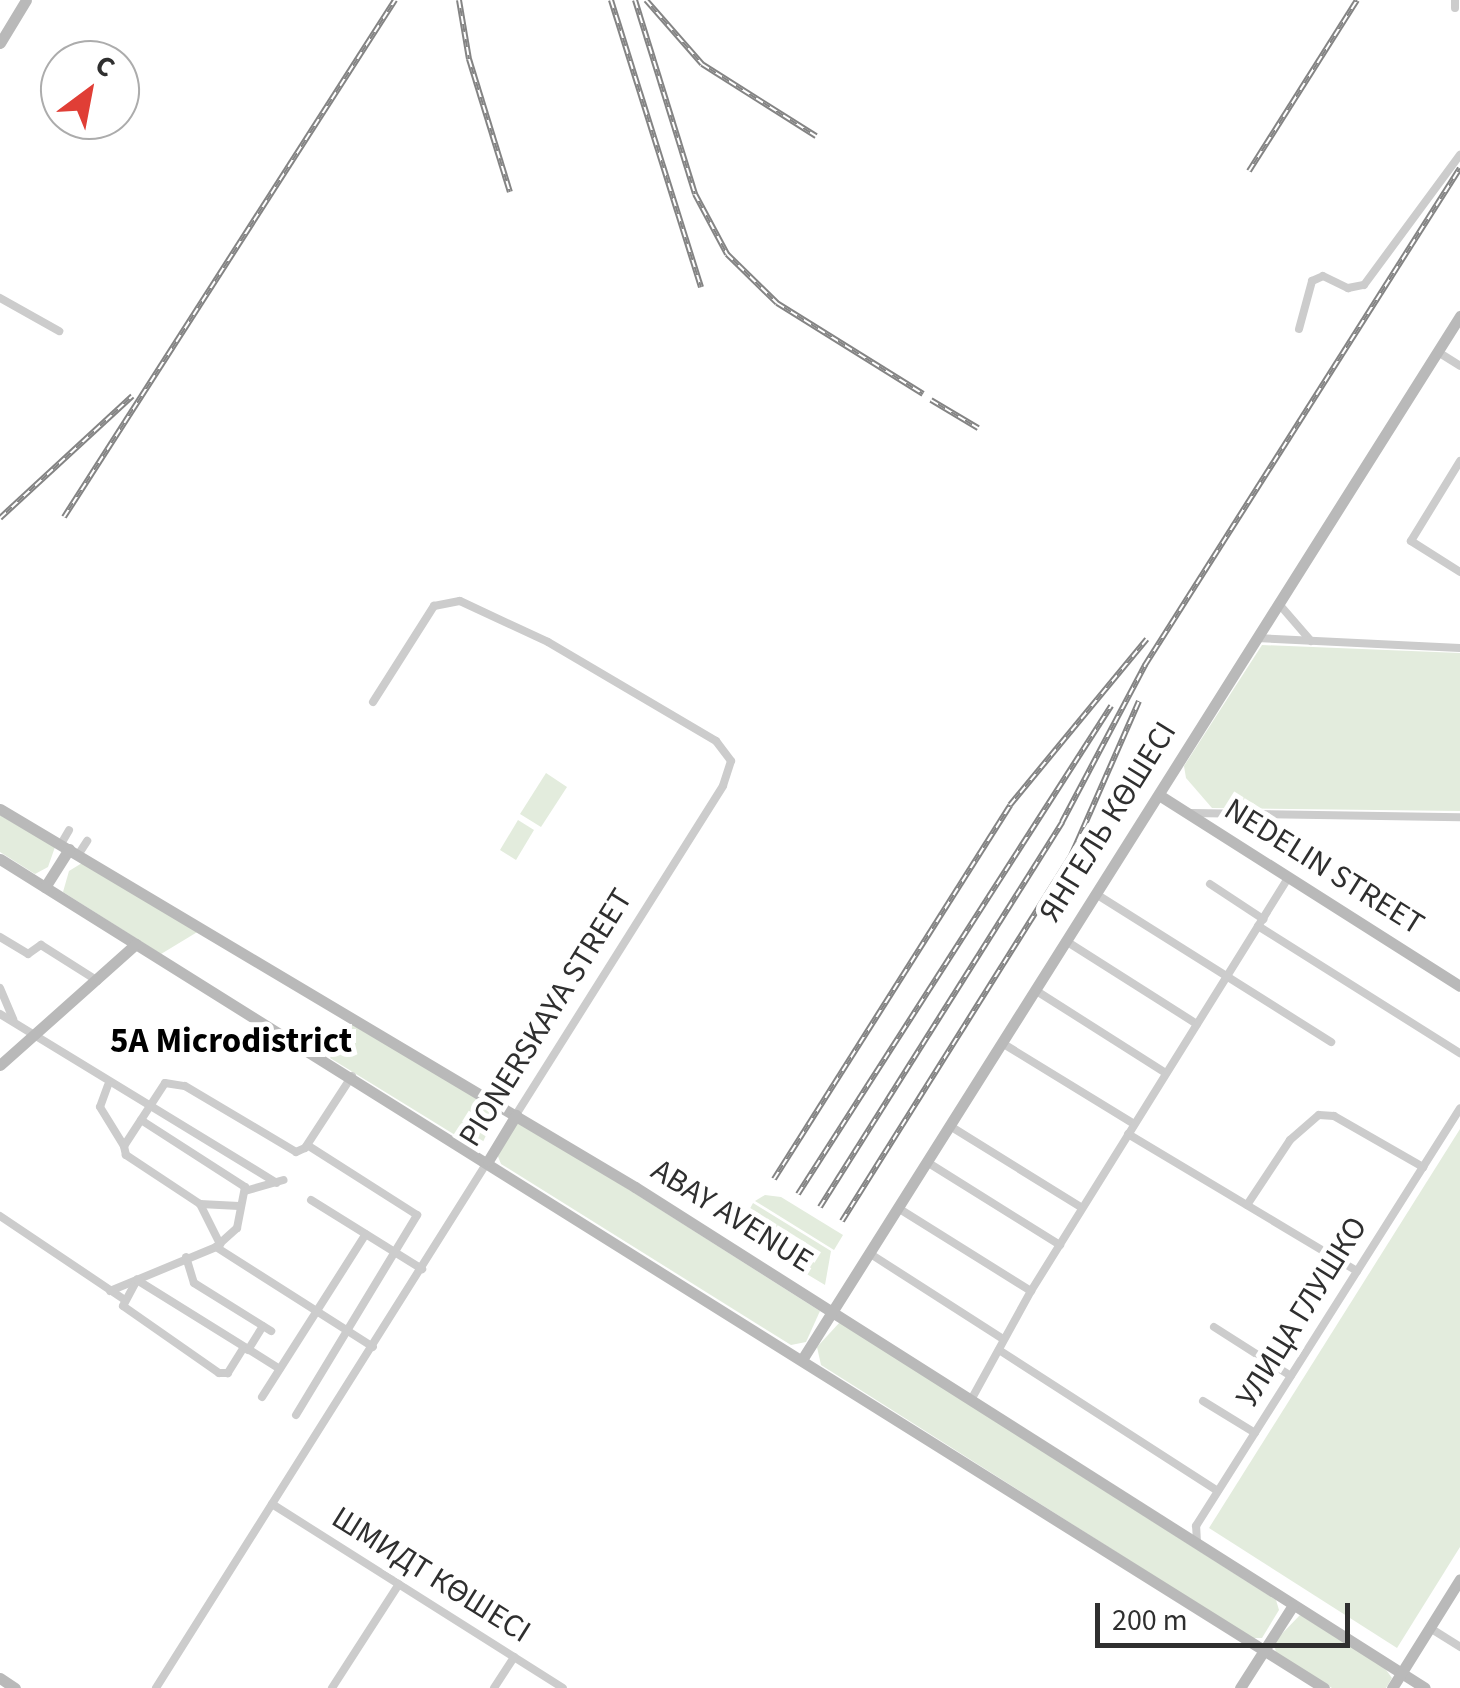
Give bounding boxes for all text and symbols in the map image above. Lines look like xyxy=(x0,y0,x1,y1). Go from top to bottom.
north arrow xyxy=(40,40,140,140)
text: С xyxy=(87,45,122,88)
street label: ЯНГЕЛЬ КӨШЕСІ xyxy=(1031,715,1185,929)
street label: NEDELIN STREET xyxy=(1217,790,1431,944)
street label: PIONERSKAYA STREET xyxy=(451,882,641,1154)
district label: 5A Microdistrict xyxy=(110,1020,352,1062)
street label: ABAY AVENUE xyxy=(644,1151,820,1281)
street label: УЛИЦА ГЛУШКО xyxy=(1228,1210,1376,1414)
street label: ШМИДТ КӨШЕСІ xyxy=(325,1499,537,1651)
scale bar xyxy=(1100,1583,1355,1645)
text: 200 m xyxy=(1112,1599,1188,1642)

